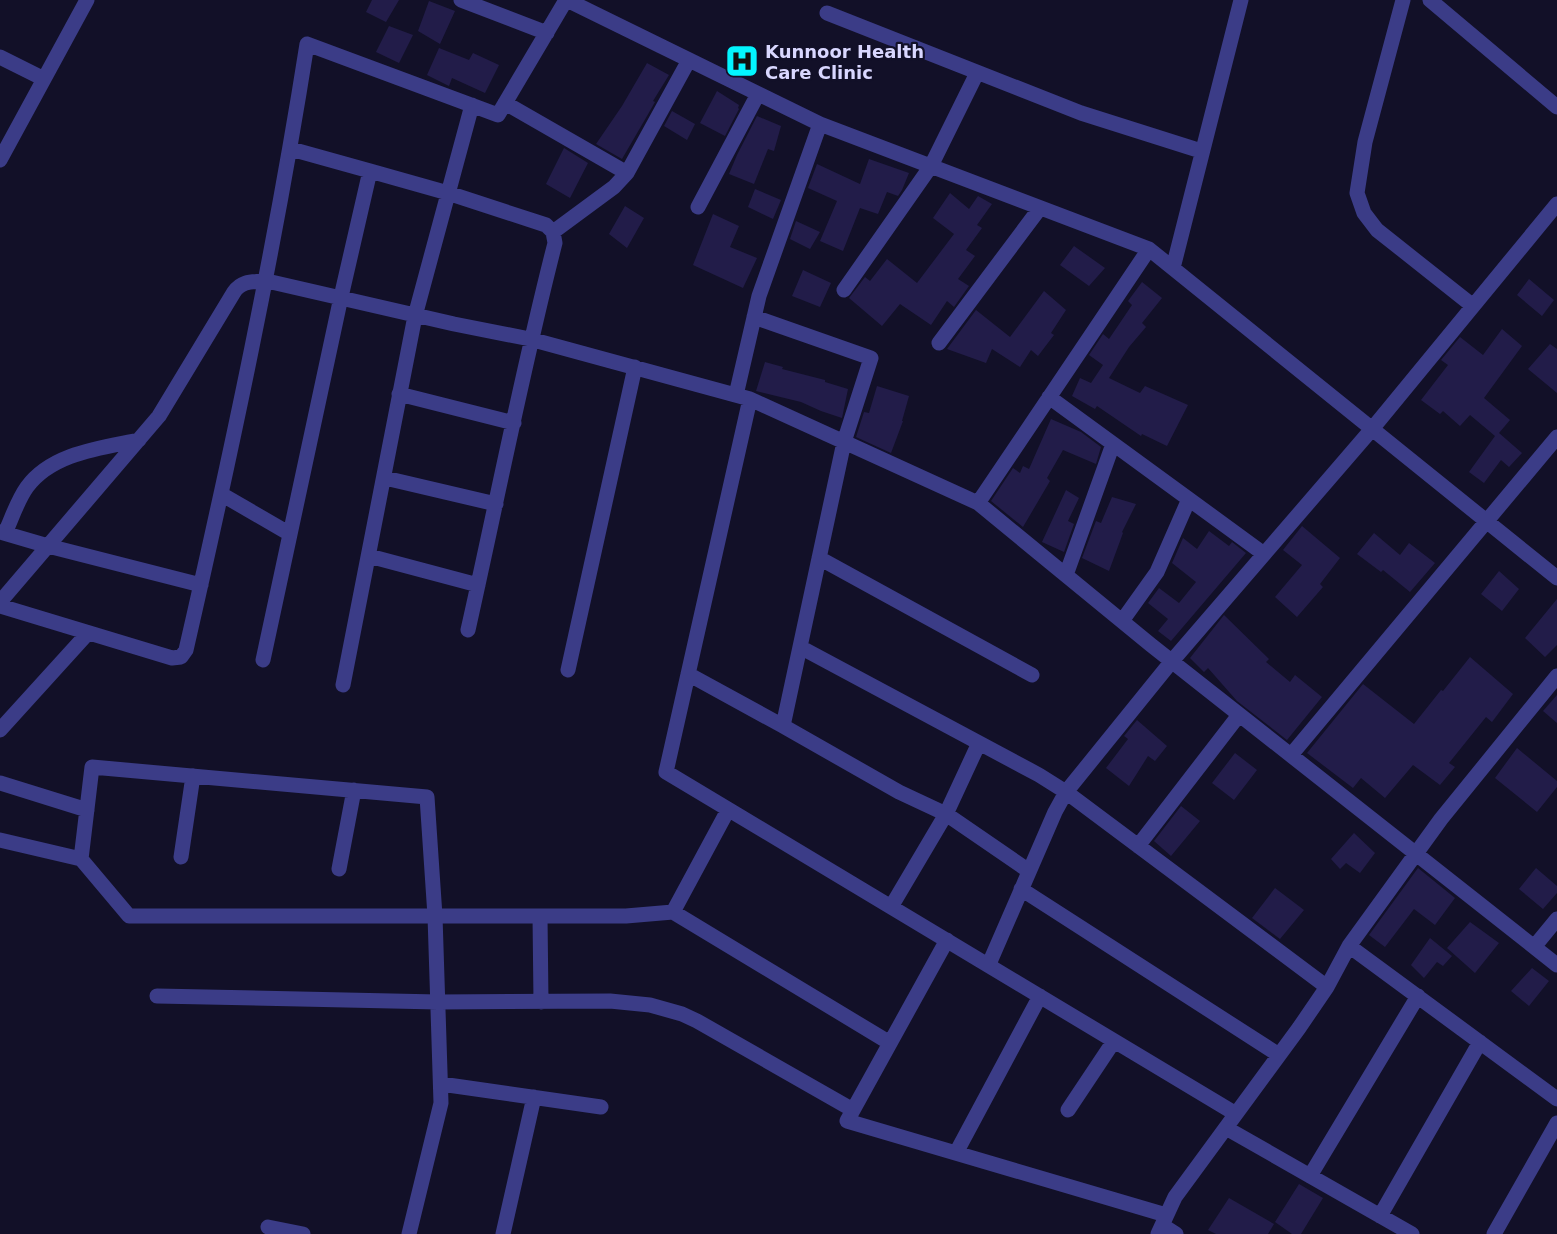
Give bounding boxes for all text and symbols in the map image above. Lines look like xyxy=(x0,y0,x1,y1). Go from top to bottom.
place label: Kunnoor Health Care Clinic xyxy=(765,41,924,83)
hospital icon: Kunnoor Health Care Clinic xyxy=(724,43,760,79)

